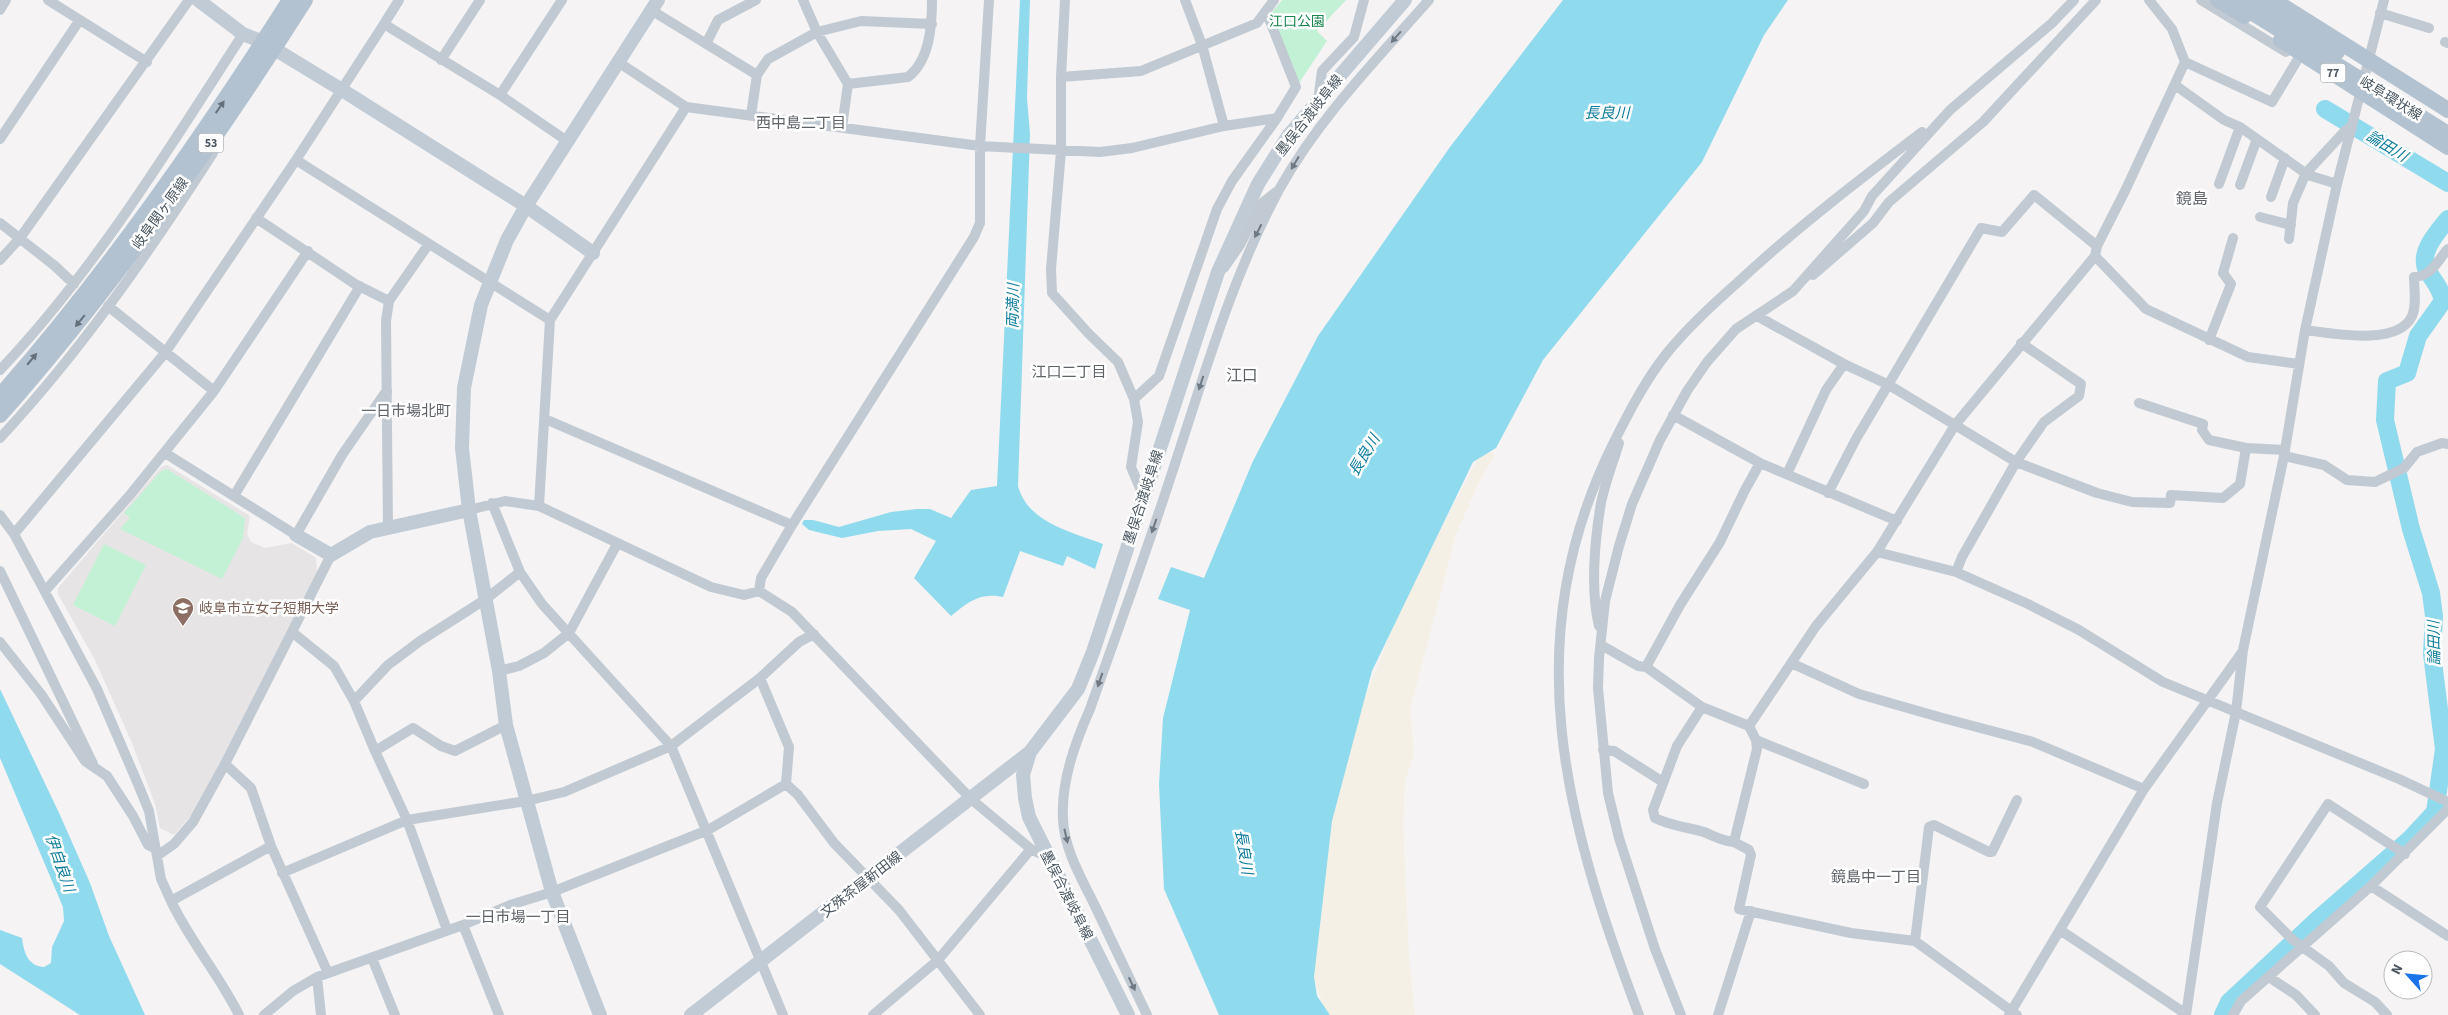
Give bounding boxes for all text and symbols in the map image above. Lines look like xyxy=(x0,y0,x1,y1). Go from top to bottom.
park label: 江口公園 xyxy=(1269,12,1325,32)
one-way arrow xyxy=(1391,30,1402,43)
road number: 77 xyxy=(2320,64,2346,82)
street label: 墨俣合渡岐阜線 xyxy=(1272,71,1348,160)
street label: 岐阜環状線 xyxy=(2355,72,2425,126)
one-way arrow xyxy=(215,100,225,114)
water label: 長良川 xyxy=(1584,103,1631,124)
district label: 西中島二丁目 xyxy=(756,113,846,134)
water label: 論田川 xyxy=(2362,126,2413,168)
road number: 53 xyxy=(198,134,224,152)
one-way arrow xyxy=(1291,157,1300,170)
street label: 岐阜関ヶ原線 xyxy=(128,174,194,253)
district label: 鏡島 xyxy=(2176,188,2208,210)
one-way arrow xyxy=(1254,224,1262,238)
water label: 両満川 xyxy=(1003,281,1024,329)
one-way arrow xyxy=(74,314,85,327)
one-way arrow xyxy=(27,353,38,366)
district label: 江口二丁目 xyxy=(1031,362,1107,383)
district label: 江口 xyxy=(1226,365,1258,387)
one-way arrow xyxy=(1197,376,1205,391)
district label: 一日市場北町 xyxy=(361,401,451,422)
water label: 長良川 xyxy=(1344,429,1386,480)
street label: 墨俣合渡岐阜線 xyxy=(1119,448,1169,547)
one-way arrow xyxy=(1149,519,1157,534)
school or university icon: 岐阜市立女子短期大学 xyxy=(171,596,195,627)
place label: 岐阜市立女子短期大学 xyxy=(199,599,339,619)
water label: 論田川 xyxy=(2424,618,2445,666)
one-way arrow xyxy=(1096,673,1104,688)
water label: 長良川 xyxy=(1230,828,1258,878)
one-way arrow xyxy=(1062,829,1070,844)
water label: 伊自良川 xyxy=(40,831,80,897)
street label: 文殊茶屋新田線 xyxy=(817,847,906,923)
street label: 墨俣合渡岐阜線 xyxy=(1035,847,1097,944)
district label: 鏡島中一丁目 xyxy=(1831,867,1921,888)
district label: 一日市場一丁目 xyxy=(465,907,571,928)
north arrow xyxy=(2383,950,2433,1000)
text: N xyxy=(2386,961,2408,978)
one-way arrow xyxy=(1128,977,1136,991)

